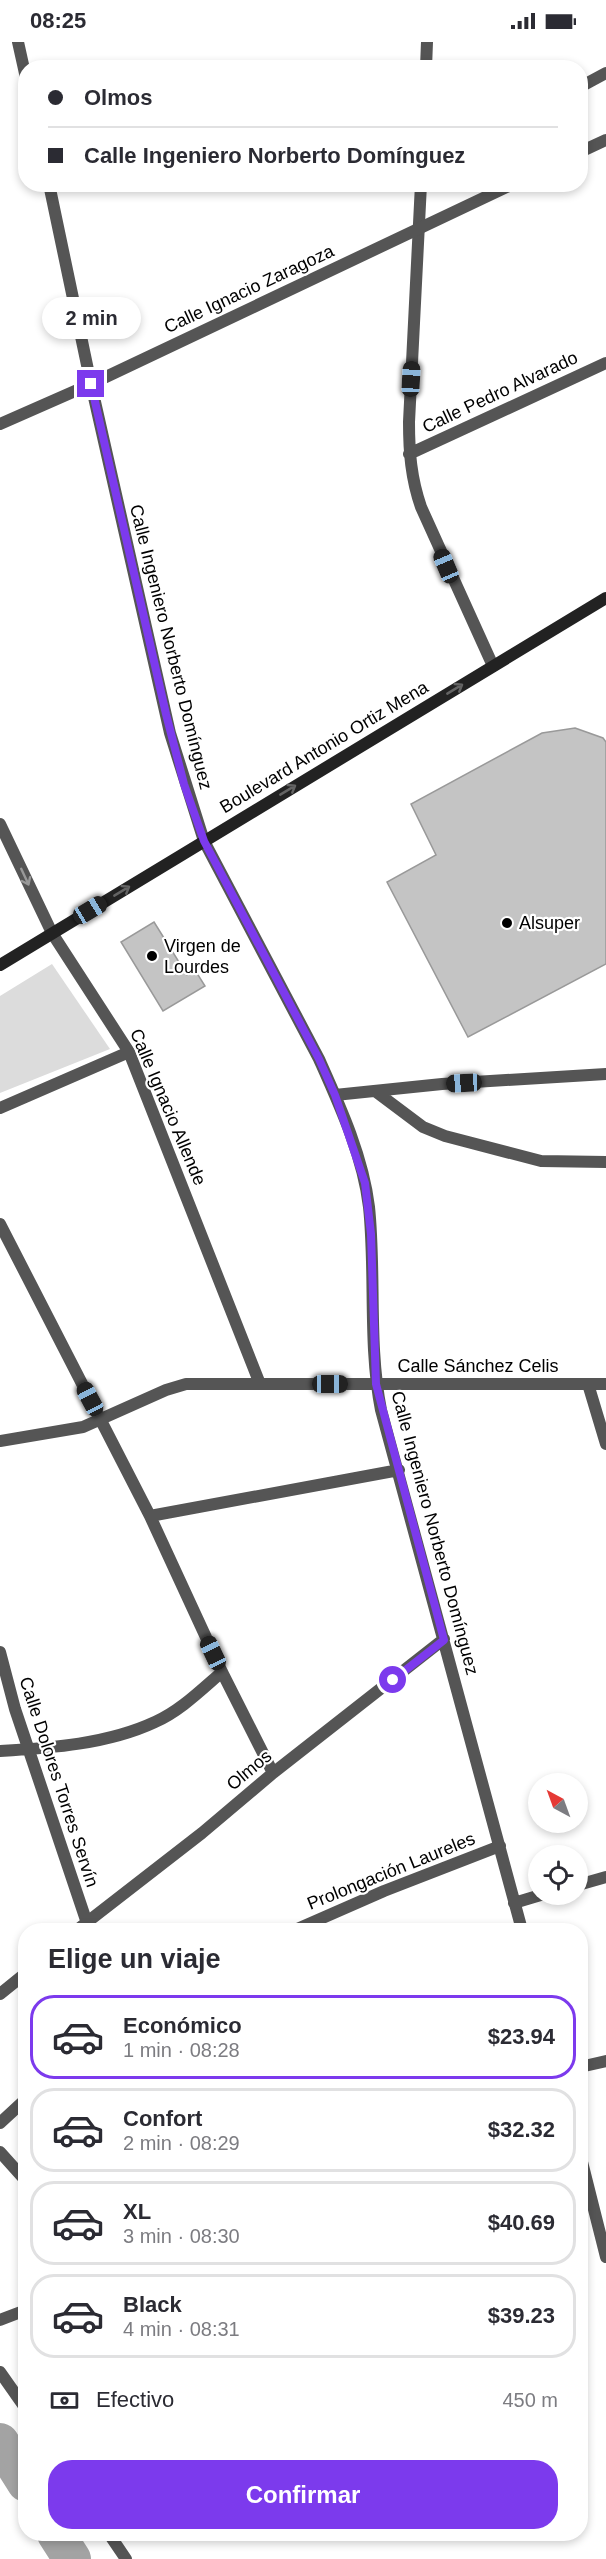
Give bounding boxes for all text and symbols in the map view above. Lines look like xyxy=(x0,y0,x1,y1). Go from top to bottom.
text: 08:25 xyxy=(30,8,86,33)
text: Olmos xyxy=(84,85,152,110)
text: Calle Ingeniero Norberto Domínguez xyxy=(84,143,465,168)
street label: Calle Ignacio Zaragoza xyxy=(161,240,338,337)
callout: 2 min xyxy=(42,297,140,339)
text: 2 min xyxy=(65,307,118,329)
street label: Calle Pedro Alvarado xyxy=(419,347,581,437)
car xyxy=(401,361,421,397)
route end xyxy=(77,370,104,397)
street label: Calle Ingeniero Norberto Domínguez xyxy=(126,502,216,792)
car xyxy=(431,546,461,586)
street label: Boulevard Antonio Ortiz Mena xyxy=(216,676,432,817)
one-way arrow xyxy=(446,682,463,694)
one-way arrow xyxy=(280,783,297,796)
one-way arrow xyxy=(19,868,31,886)
one-way arrow xyxy=(113,884,130,896)
car xyxy=(70,893,110,927)
place label: Alsuper xyxy=(519,913,580,933)
marker: Alsuper xyxy=(500,916,514,930)
place label: Virgen de Lourdes xyxy=(164,936,241,977)
marker: Virgen de Lourdes xyxy=(145,949,159,963)
street label: Calle Ignacio Allende xyxy=(126,1026,210,1188)
car xyxy=(446,1073,482,1093)
street label: Calle Sánchez Celis xyxy=(397,1356,559,1376)
car xyxy=(312,1375,348,1393)
car xyxy=(74,1379,106,1419)
street label: Calle Ingeniero Norberto Domínguez xyxy=(387,1389,483,1677)
car xyxy=(197,1633,229,1673)
route start xyxy=(379,1666,406,1693)
street label: Calle Dolores Torres Servín xyxy=(16,1674,102,1890)
street label: Olmos xyxy=(223,1746,275,1794)
north arrow xyxy=(528,1773,588,1833)
map controls xyxy=(528,1773,588,1905)
street label: Prolongación Laureles xyxy=(304,1828,478,1914)
button: locate xyxy=(528,1845,588,1905)
text: Elige un viaje xyxy=(48,1944,221,1974)
icon: car xyxy=(51,2010,105,2064)
text: Económico xyxy=(123,2013,242,2038)
text: $23.94 xyxy=(488,2024,555,2049)
text: 1 min · 08:28 xyxy=(123,2039,240,2061)
icon: car xyxy=(51,2103,105,2157)
text: Confort xyxy=(123,2106,202,2131)
text: $32.32 xyxy=(488,2117,555,2142)
text: 2 min · 08:29 xyxy=(123,2132,240,2154)
icon: car xyxy=(51,2196,105,2250)
text: XL xyxy=(123,2199,151,2224)
text: $40.69 xyxy=(488,2210,555,2235)
text: 3 min · 08:30 xyxy=(123,2225,240,2247)
icon: car xyxy=(51,2289,105,2343)
text: Black xyxy=(123,2292,182,2317)
text: $39.23 xyxy=(488,2303,555,2328)
text: 4 min · 08:31 xyxy=(123,2318,240,2340)
icon: cash xyxy=(48,2384,81,2417)
text: Efectivo xyxy=(96,2387,174,2412)
text: 450 m xyxy=(502,2389,558,2411)
button: Confirmar xyxy=(48,2460,558,2529)

